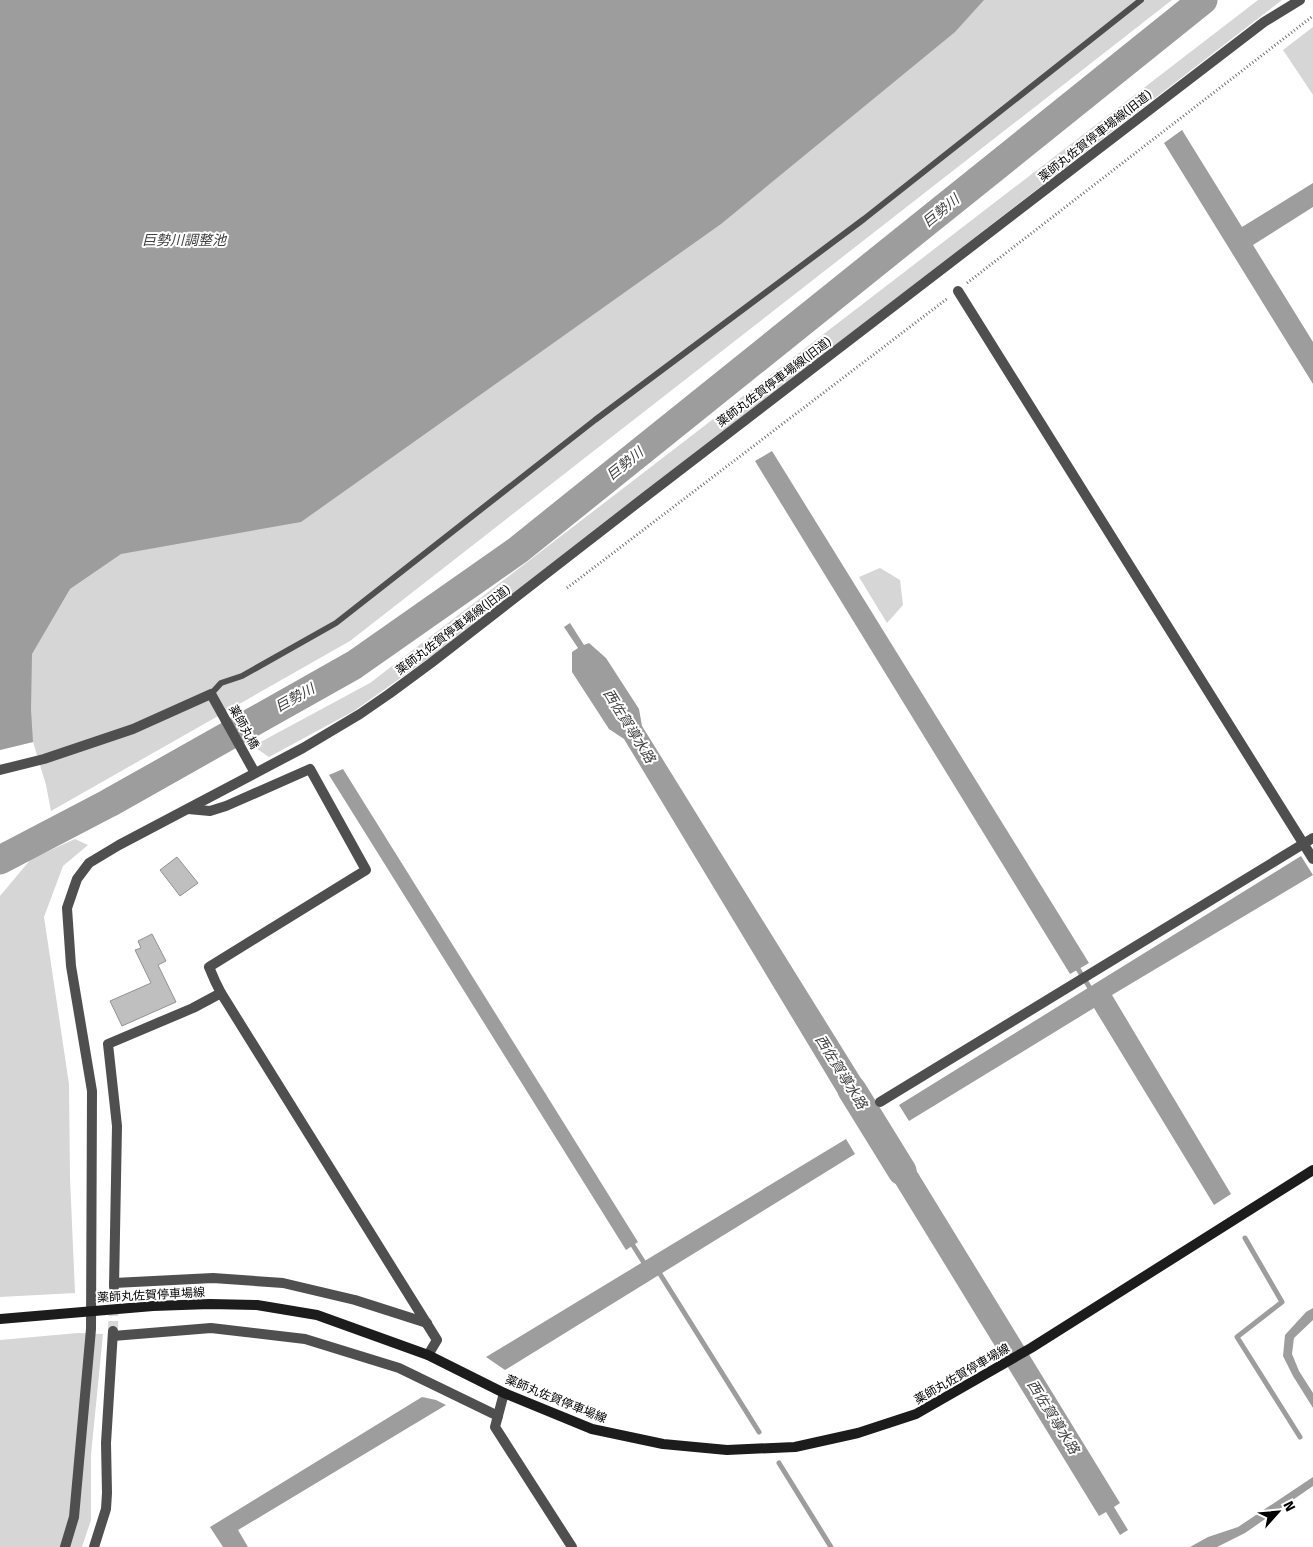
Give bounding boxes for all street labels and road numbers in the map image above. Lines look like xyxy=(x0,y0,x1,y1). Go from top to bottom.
street label: 薬師丸佐賀停車場線(旧道) xyxy=(1036,87,1154,185)
street label: 薬師丸佐賀停車場線(旧道) xyxy=(714,334,834,430)
street label: 薬師丸佐賀停車場線(旧道) xyxy=(393,582,513,678)
street label: 薬師丸橋 xyxy=(226,703,262,751)
street label: 薬師丸佐賀停車場線 xyxy=(97,1285,205,1305)
street label: 薬師丸佐賀停車場線 xyxy=(912,1341,1012,1407)
street label: 薬師丸佐賀停車場線 xyxy=(503,1372,609,1426)

